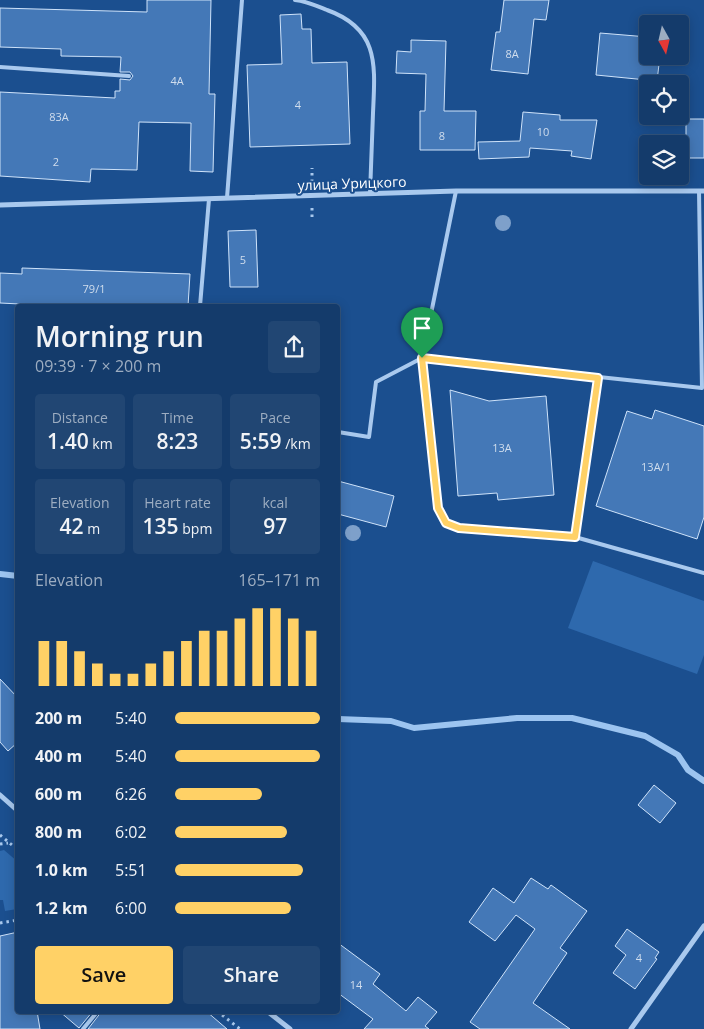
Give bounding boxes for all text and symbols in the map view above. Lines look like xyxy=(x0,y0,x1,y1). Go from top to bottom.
north arrow xyxy=(639,15,689,65)
map controls xyxy=(639,15,689,185)
house number: 8А xyxy=(505,46,519,61)
house number: 4А xyxy=(170,73,184,88)
button: locate xyxy=(639,75,689,125)
house number: 4 xyxy=(295,97,302,112)
house number: 83А xyxy=(49,109,69,124)
house number: 10 xyxy=(537,124,549,139)
house number: 8 xyxy=(439,128,445,143)
button: layers xyxy=(639,135,689,185)
house number: 2 xyxy=(53,154,59,169)
street label: улица Урицкого xyxy=(297,172,407,194)
house number: 5 xyxy=(240,252,246,267)
house number: 79/1 xyxy=(83,281,105,296)
pin xyxy=(401,307,443,358)
icon: arrive xyxy=(408,314,436,342)
text: Morning run xyxy=(35,317,204,355)
button: share xyxy=(268,321,320,373)
text: 09:39 · 7 × 200 m xyxy=(35,355,161,377)
text: Distance xyxy=(52,408,108,427)
text: Time xyxy=(161,408,194,427)
text: Pace xyxy=(260,408,291,427)
text: 1.40 xyxy=(47,427,89,455)
text: 8:23 xyxy=(157,427,198,455)
text: 5:59 xyxy=(240,427,282,455)
text: km xyxy=(89,434,113,453)
text: /km xyxy=(282,434,311,453)
house number: 13А xyxy=(492,440,512,455)
house number: 13А/1 xyxy=(641,459,671,474)
text: Elevation xyxy=(50,493,110,512)
text: Heart rate xyxy=(144,493,211,512)
text: kcal xyxy=(262,493,288,512)
text: 42 xyxy=(60,512,84,540)
text: 135 xyxy=(143,512,179,540)
text: 97 xyxy=(263,512,287,540)
text: m xyxy=(84,519,100,538)
text: bpm xyxy=(179,519,212,538)
text: Elevation xyxy=(35,569,103,591)
text: 165–171 m xyxy=(238,569,320,591)
text: 200 m xyxy=(35,707,82,729)
text: 5:40 xyxy=(115,707,147,729)
text: 400 m xyxy=(35,745,82,767)
text: 5:40 xyxy=(115,745,147,767)
text: 600 m xyxy=(35,783,82,805)
text: 6:26 xyxy=(115,783,147,805)
text: 800 m xyxy=(35,821,82,843)
text: 6:02 xyxy=(115,821,147,843)
text: 1.0 km xyxy=(35,859,88,881)
text: 5:51 xyxy=(115,859,147,881)
text: 1.2 km xyxy=(35,897,88,919)
text: 6:00 xyxy=(115,897,147,919)
button: Save xyxy=(35,946,173,1004)
button: Share xyxy=(183,946,320,1004)
house number: 4 xyxy=(636,950,643,965)
house number: 14 xyxy=(350,977,363,992)

